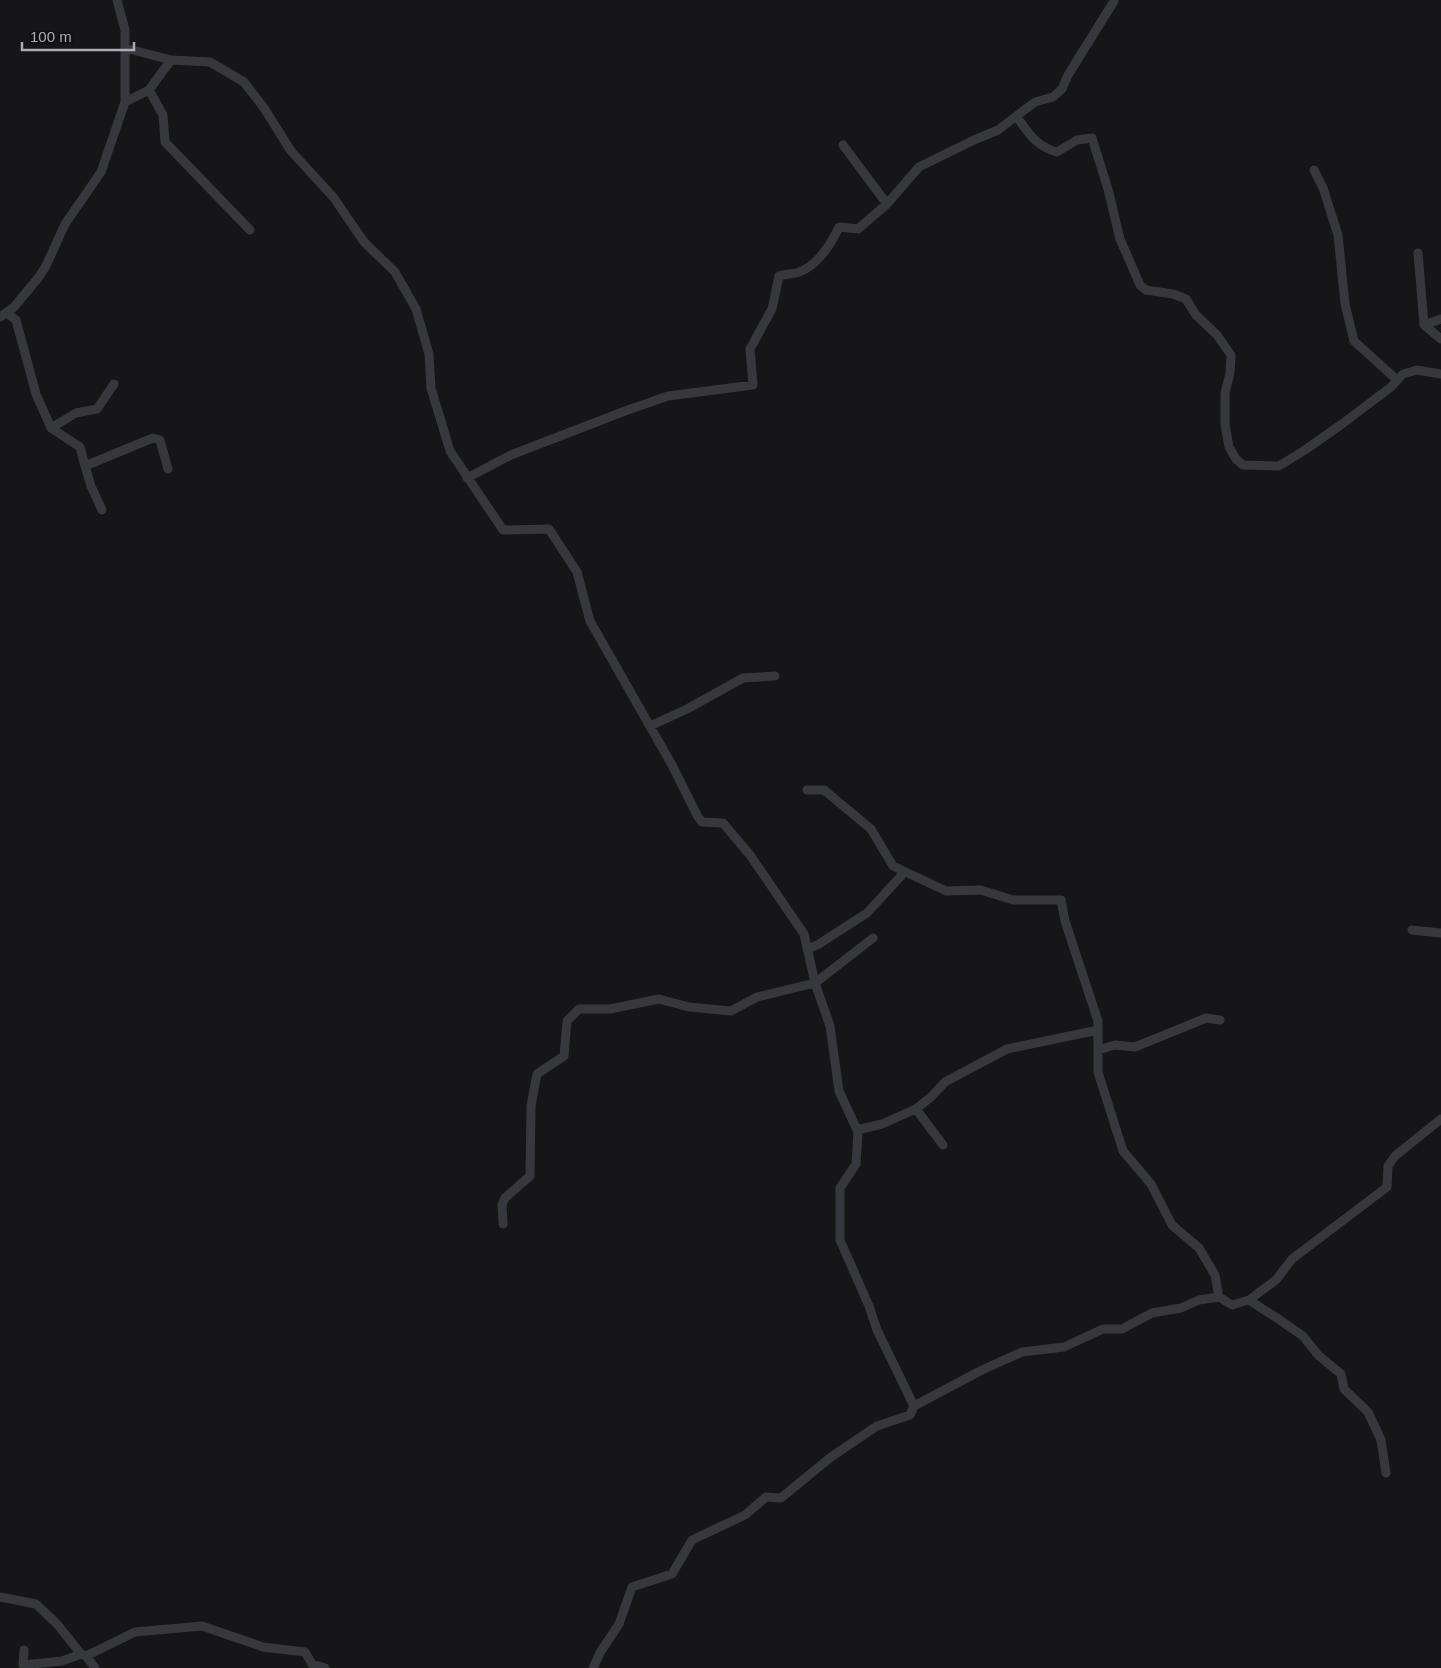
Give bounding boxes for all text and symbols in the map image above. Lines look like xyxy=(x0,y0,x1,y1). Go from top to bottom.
scale bar xyxy=(22,20,135,52)
text: 100 m xyxy=(30,28,72,45)

